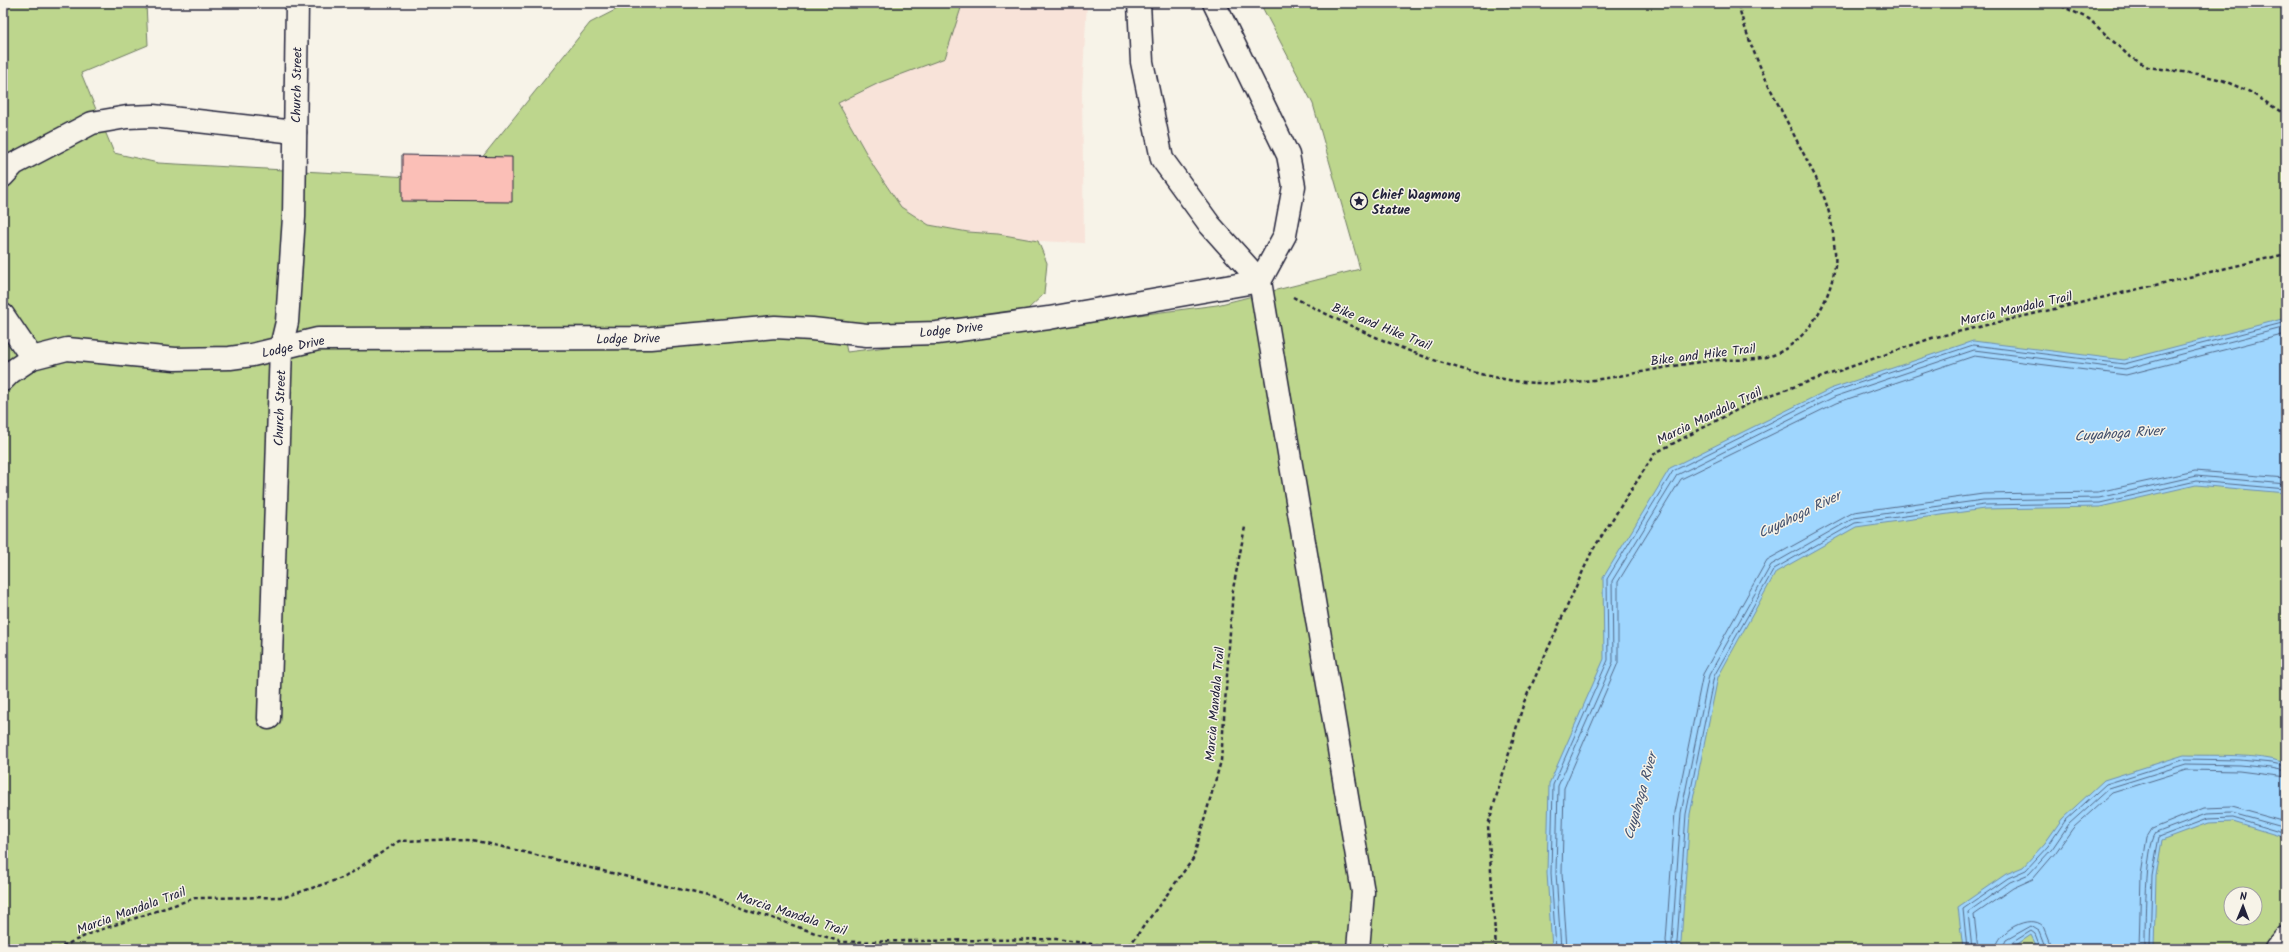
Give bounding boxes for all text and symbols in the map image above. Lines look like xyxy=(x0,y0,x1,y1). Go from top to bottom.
street label: Church Street xyxy=(286,46,309,123)
place label: Chief Wagmong Statue xyxy=(1372,185,1461,221)
place icon: Chief Wagmong Statue xyxy=(1349,191,1369,211)
street label: Marcia Mandala Trail xyxy=(1958,286,2075,333)
street label: Bike and Hike Trail xyxy=(1328,298,1434,357)
street label: Lodge Drive xyxy=(918,317,984,344)
street label: Lodge Drive xyxy=(596,328,660,351)
street label: Lodge Drive xyxy=(260,331,327,364)
street label: Bike and Hike Trail xyxy=(1649,339,1757,372)
street label: Church Street xyxy=(269,369,292,447)
street label: Marcia Mandala Trail xyxy=(1653,382,1766,451)
water label: Cuyahoga River xyxy=(2074,420,2168,448)
water label: Cuyahoga River xyxy=(1754,484,1847,544)
street label: Marcia Mandala Trail xyxy=(1200,646,1231,762)
water label: Cuyahoga River xyxy=(1618,747,1665,842)
street label: Marcia Mandala Trail xyxy=(74,882,189,941)
north arrow xyxy=(2223,886,2263,926)
street label: Marcia Mandala Trail xyxy=(734,887,849,942)
text: N xyxy=(2240,888,2247,906)

